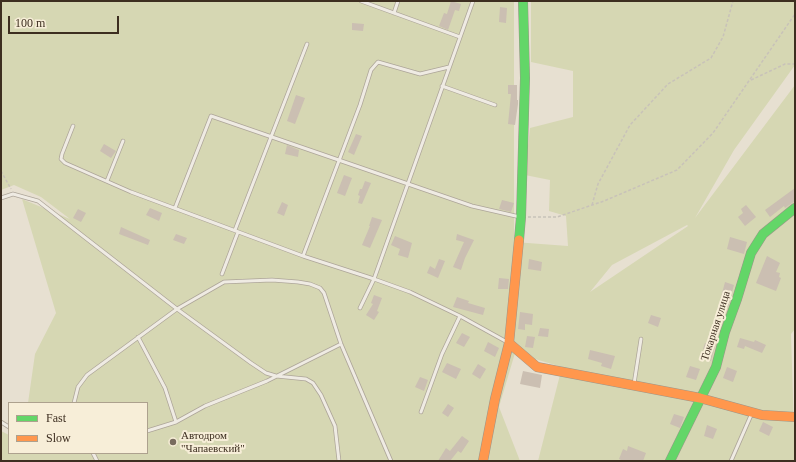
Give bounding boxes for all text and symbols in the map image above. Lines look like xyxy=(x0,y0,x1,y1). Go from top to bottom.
scale bar xyxy=(10,8,121,34)
text: 100 m xyxy=(15,16,45,30)
street label: Токарная улица xyxy=(698,289,734,363)
legend xyxy=(8,402,148,454)
text: Fast xyxy=(46,411,66,425)
place label: Автодром "Чапаевский" xyxy=(181,429,245,455)
text: Slow xyxy=(46,431,71,445)
marker: Автодром "Чапаевский" xyxy=(168,437,178,447)

